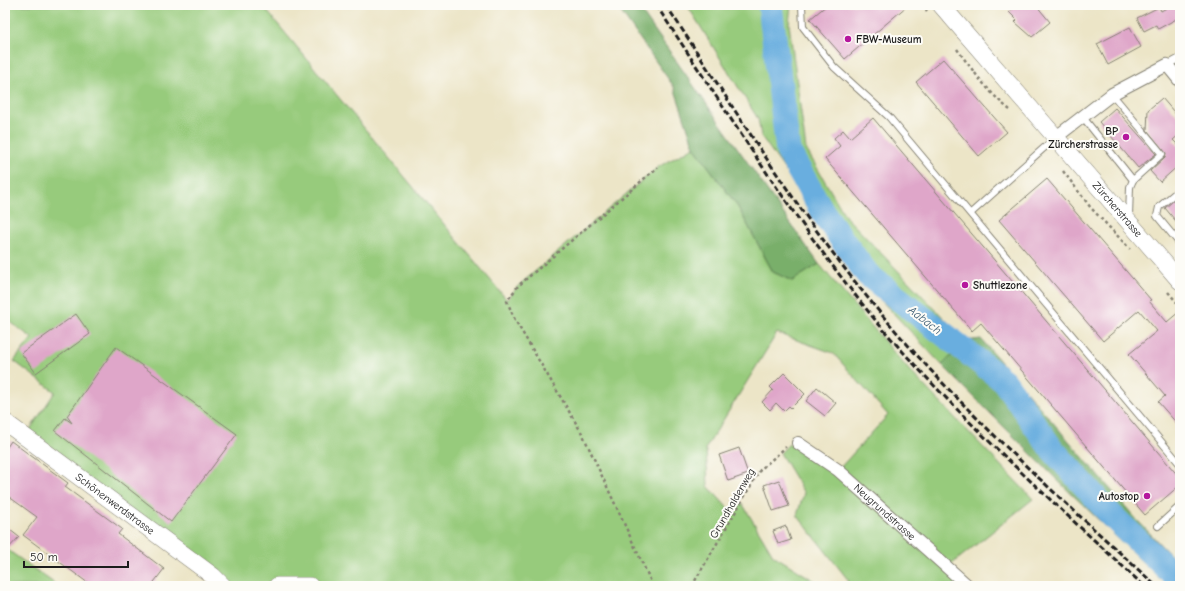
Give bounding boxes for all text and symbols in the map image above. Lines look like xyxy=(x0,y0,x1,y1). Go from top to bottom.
place label: FBW-Museum xyxy=(856,33,922,46)
marker: FBW-Museum xyxy=(843,34,853,44)
place label: BP Zürcherstrasse xyxy=(1048,125,1119,151)
marker: BP Zürcherstrasse xyxy=(1121,132,1131,142)
street label: Zürcherstrasse xyxy=(1090,179,1145,240)
place label: Shuttlezone xyxy=(973,279,1028,292)
marker: Shuttlezone xyxy=(960,280,970,290)
water label: Aabach xyxy=(905,302,944,337)
street label: Grundhaldenweg xyxy=(707,466,758,541)
street label: Schönenwerdstrasse xyxy=(73,470,157,538)
street label: Neugrundstrasse xyxy=(851,481,918,543)
place label: Autostop xyxy=(1099,490,1139,503)
marker: Autostop xyxy=(1142,491,1152,501)
scale bar xyxy=(24,543,128,569)
text: 50 m xyxy=(30,550,58,564)

